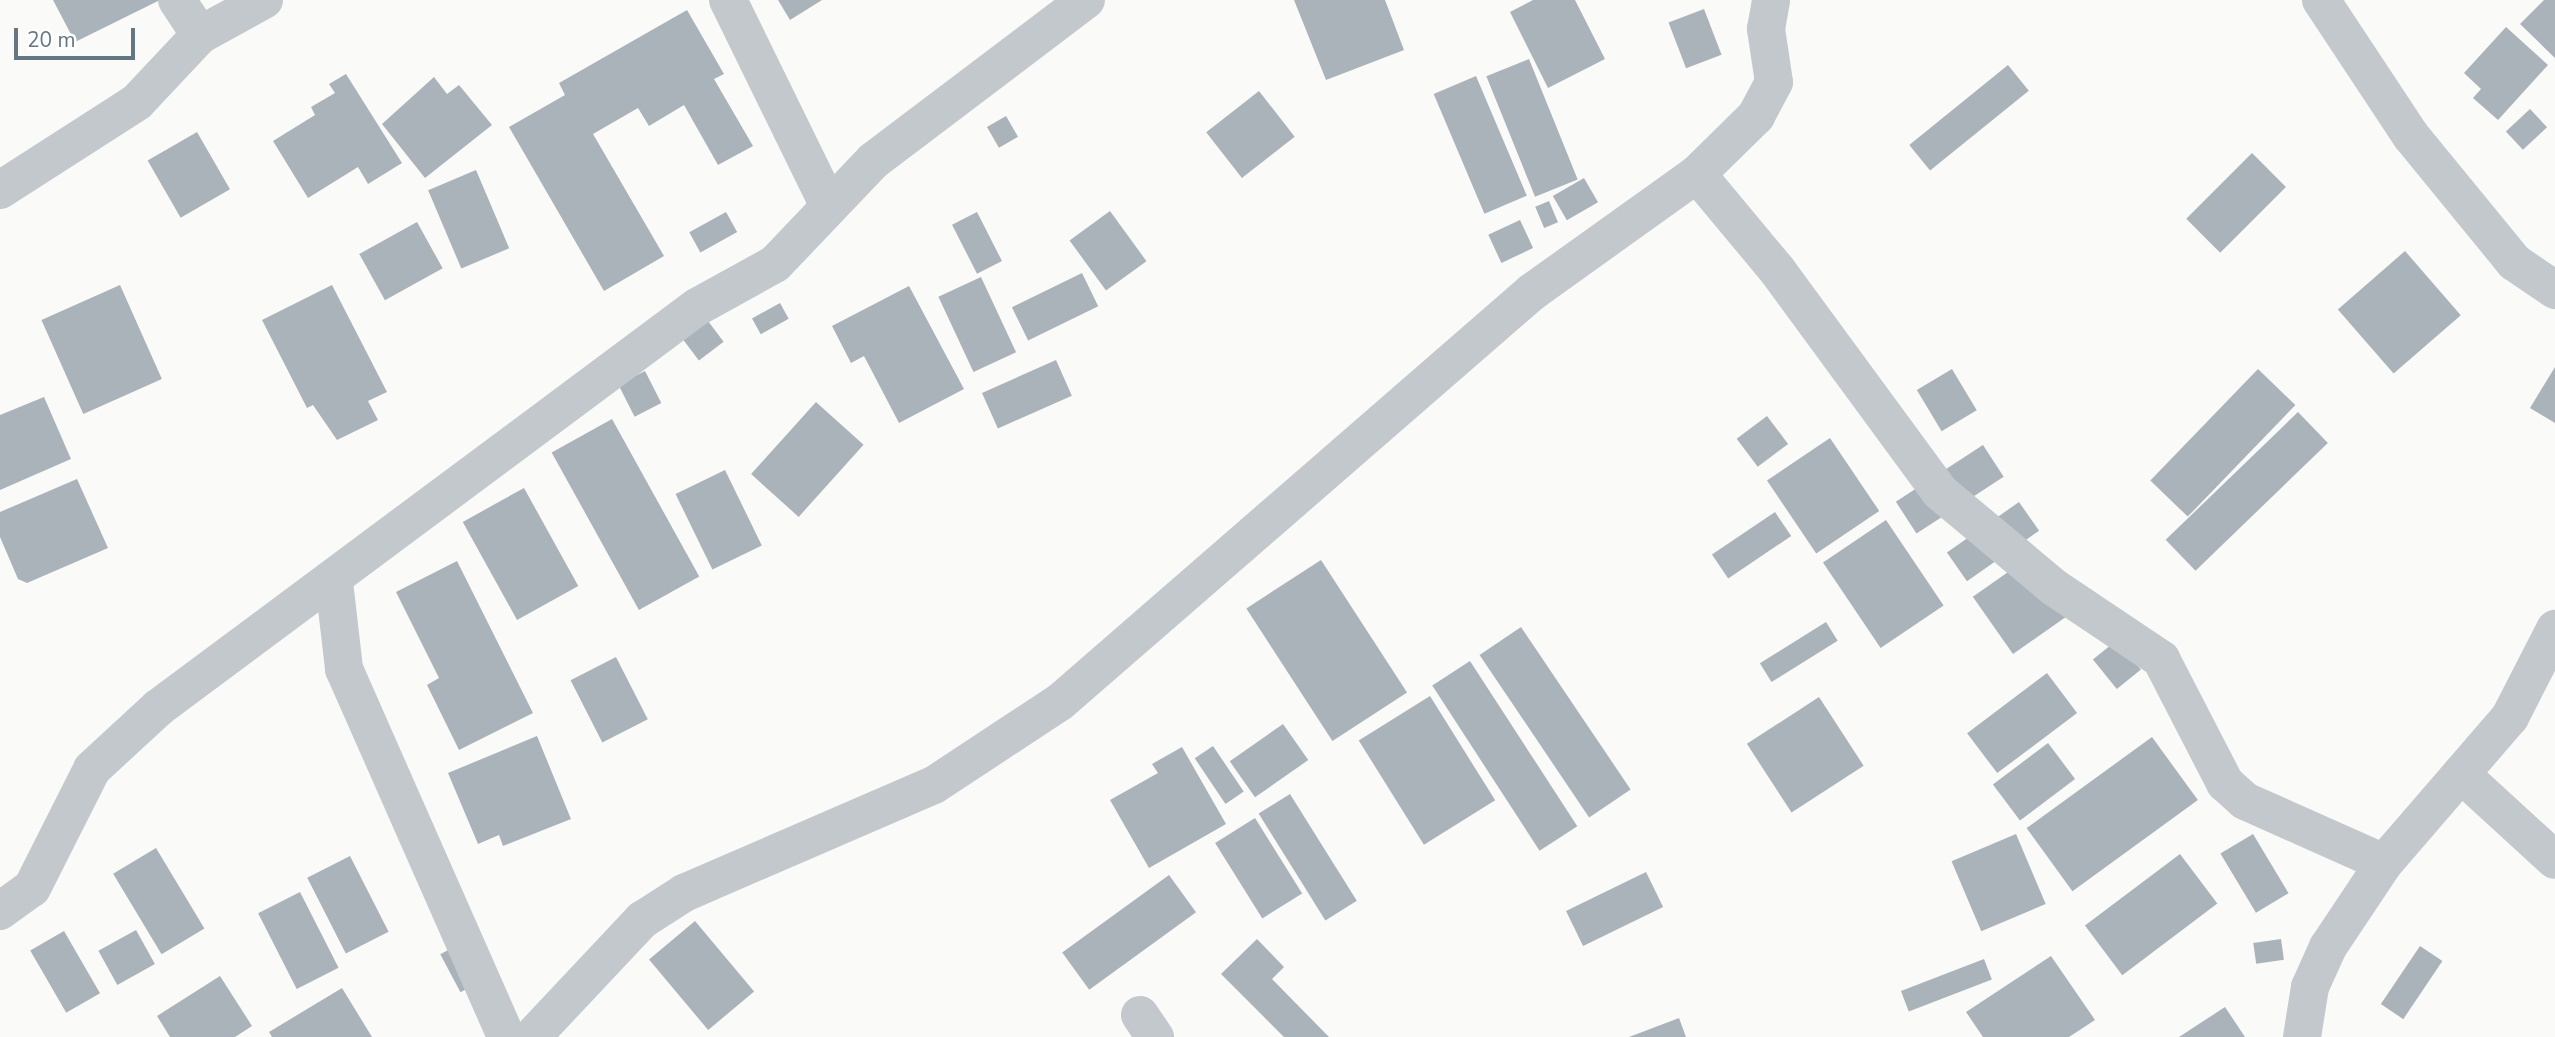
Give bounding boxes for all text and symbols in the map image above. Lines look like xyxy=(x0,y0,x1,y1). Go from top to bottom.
scale bar xyxy=(18,14,138,58)
text: 20 m xyxy=(27,26,76,54)

